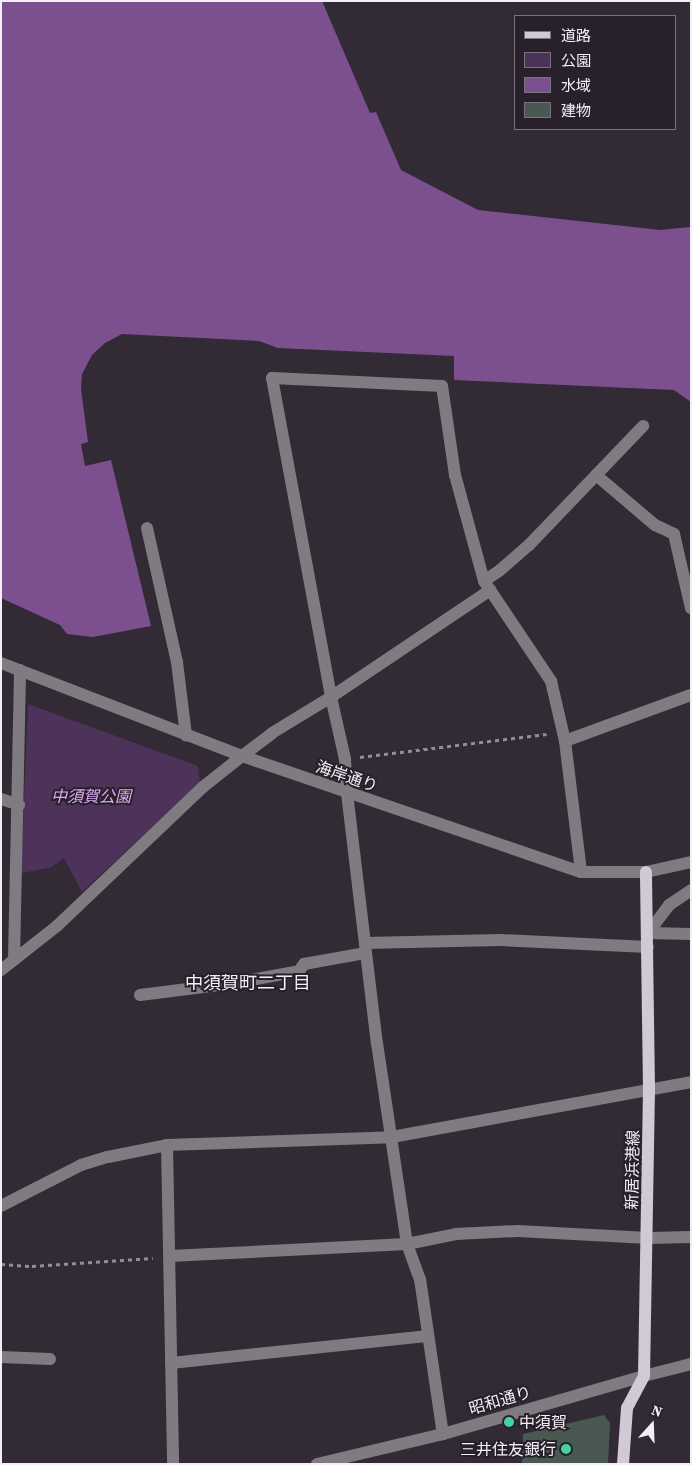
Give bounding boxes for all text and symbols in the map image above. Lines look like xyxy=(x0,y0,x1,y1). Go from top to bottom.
legend xyxy=(514,15,677,130)
text: 道路 xyxy=(561,25,591,46)
text: 公園 xyxy=(561,50,591,71)
text: 水域 xyxy=(561,75,591,96)
text: 建物 xyxy=(561,100,591,121)
street label: 海岸通り xyxy=(314,757,380,795)
park label: 中須賀公園 xyxy=(51,786,131,806)
district label: 中須賀町二丁目 xyxy=(185,972,311,994)
street label: 新居浜港線 xyxy=(622,1130,642,1210)
street label: 昭和通り xyxy=(467,1382,533,1418)
north arrow xyxy=(627,1400,677,1450)
text: N xyxy=(649,1400,665,1422)
place label: 中須賀 xyxy=(519,1412,567,1432)
marker: 中須賀 xyxy=(503,1416,515,1428)
place label: 三井住友銀行 xyxy=(460,1439,556,1459)
marker: 三井住友銀行 xyxy=(560,1443,572,1455)

